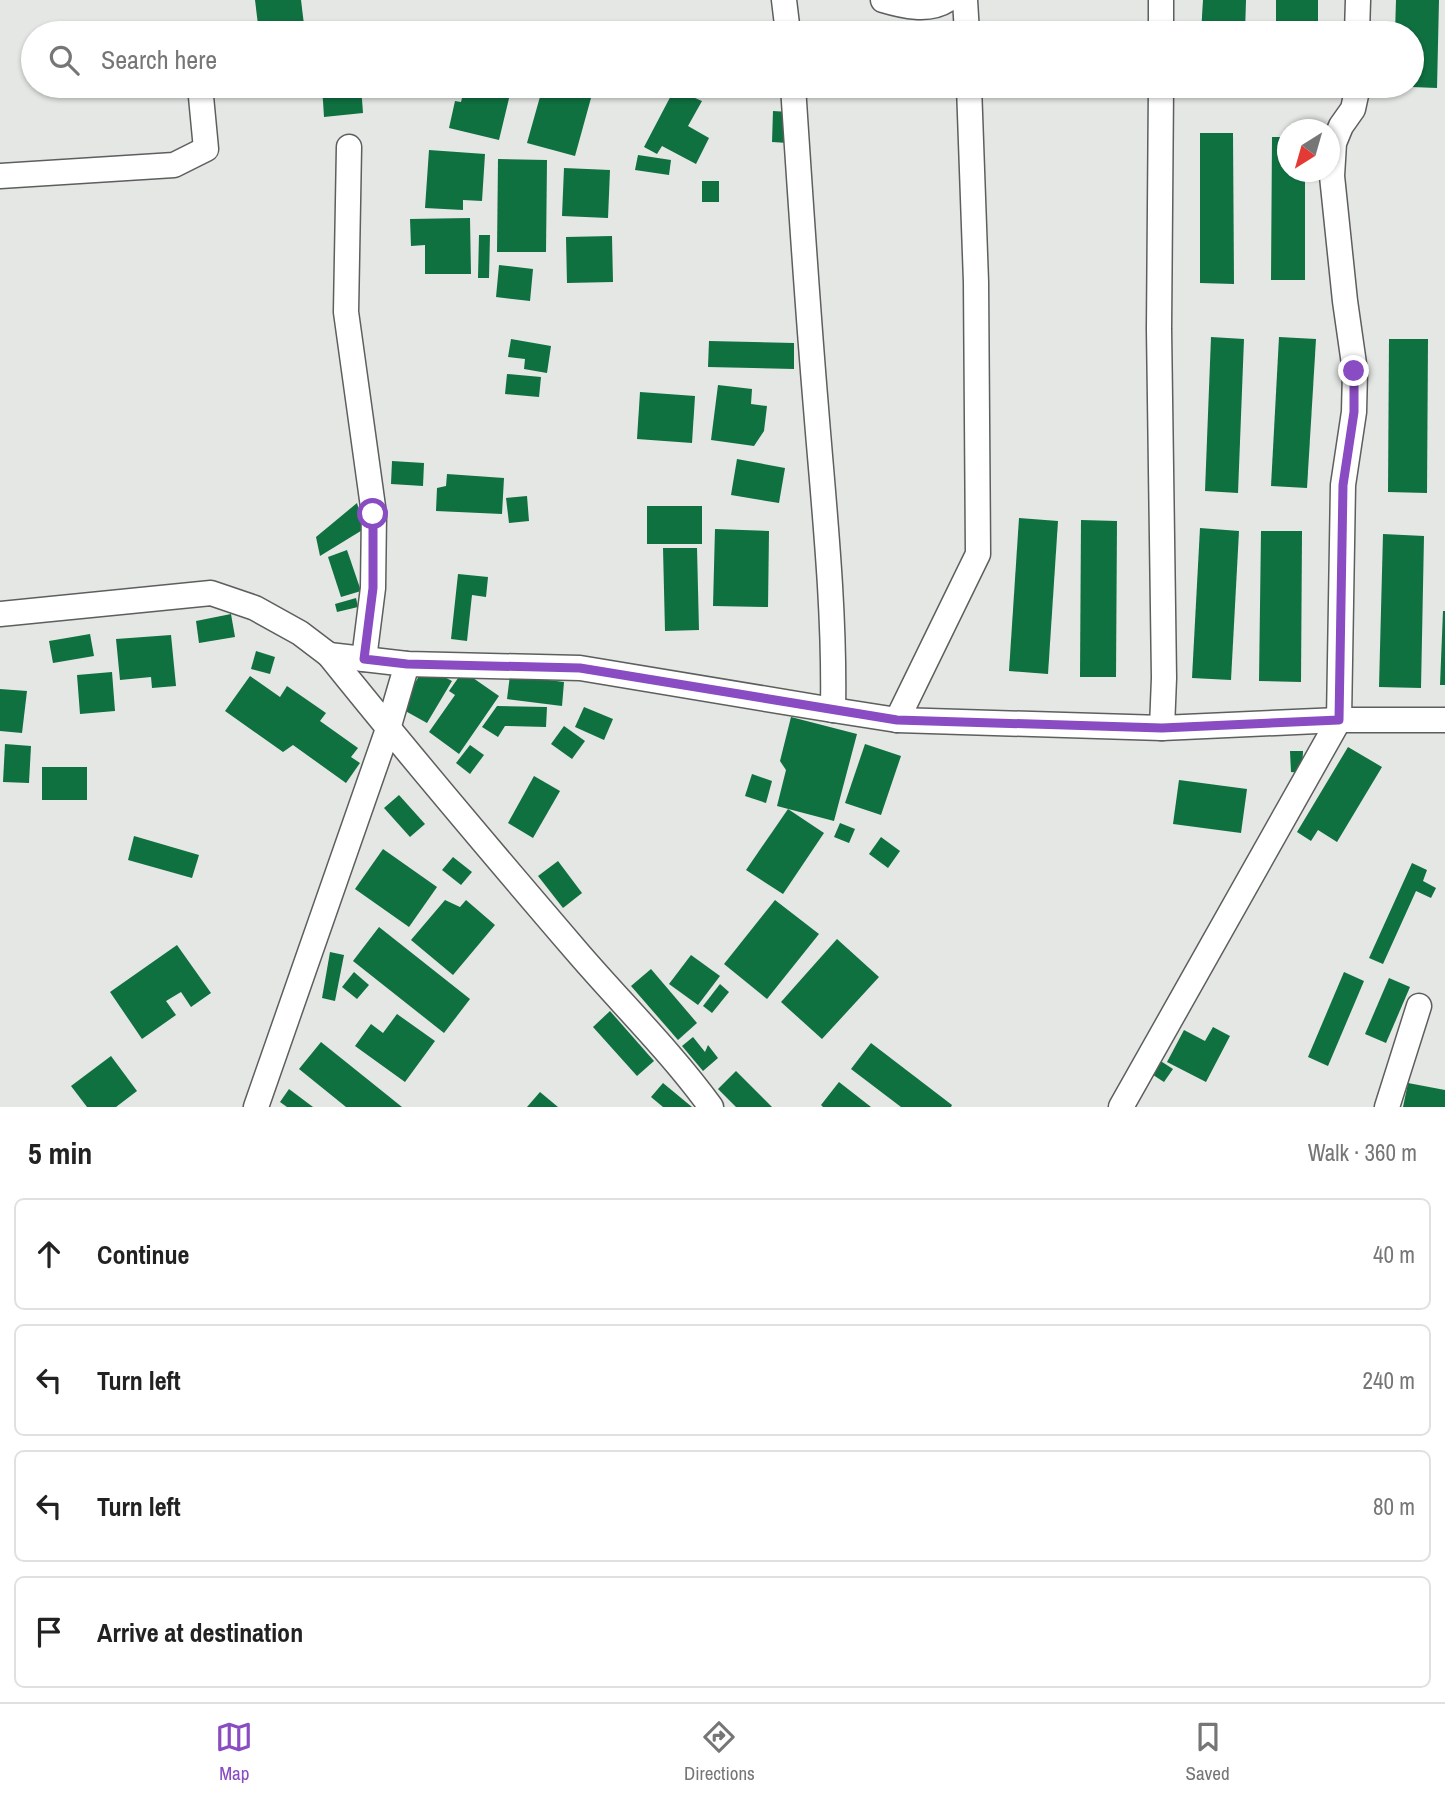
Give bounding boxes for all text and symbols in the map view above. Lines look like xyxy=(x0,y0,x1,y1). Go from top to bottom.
search box xyxy=(21,21,1424,98)
icon: search xyxy=(45,41,83,79)
text: Search here xyxy=(101,42,217,77)
north arrow xyxy=(1277,119,1340,182)
route end xyxy=(1338,355,1369,386)
route start xyxy=(357,498,388,529)
text: 5 min xyxy=(28,1133,92,1173)
text: Walk · 360 m xyxy=(1308,1137,1417,1168)
icon: ahead xyxy=(30,1235,68,1273)
text: Continue xyxy=(97,1237,189,1272)
text: 40 m xyxy=(1373,1239,1415,1270)
icon: left xyxy=(30,1361,68,1399)
text: Turn left xyxy=(97,1363,181,1398)
text: 240 m xyxy=(1363,1365,1415,1396)
icon: left xyxy=(30,1487,68,1525)
text: Turn left xyxy=(97,1489,181,1524)
text: 80 m xyxy=(1373,1491,1415,1522)
icon: arrive xyxy=(30,1613,68,1651)
text: Arrive at destination xyxy=(97,1615,303,1650)
tab: Map xyxy=(215,1718,253,1786)
tab: Directions xyxy=(684,1718,755,1786)
tab: Saved xyxy=(1186,1718,1230,1786)

